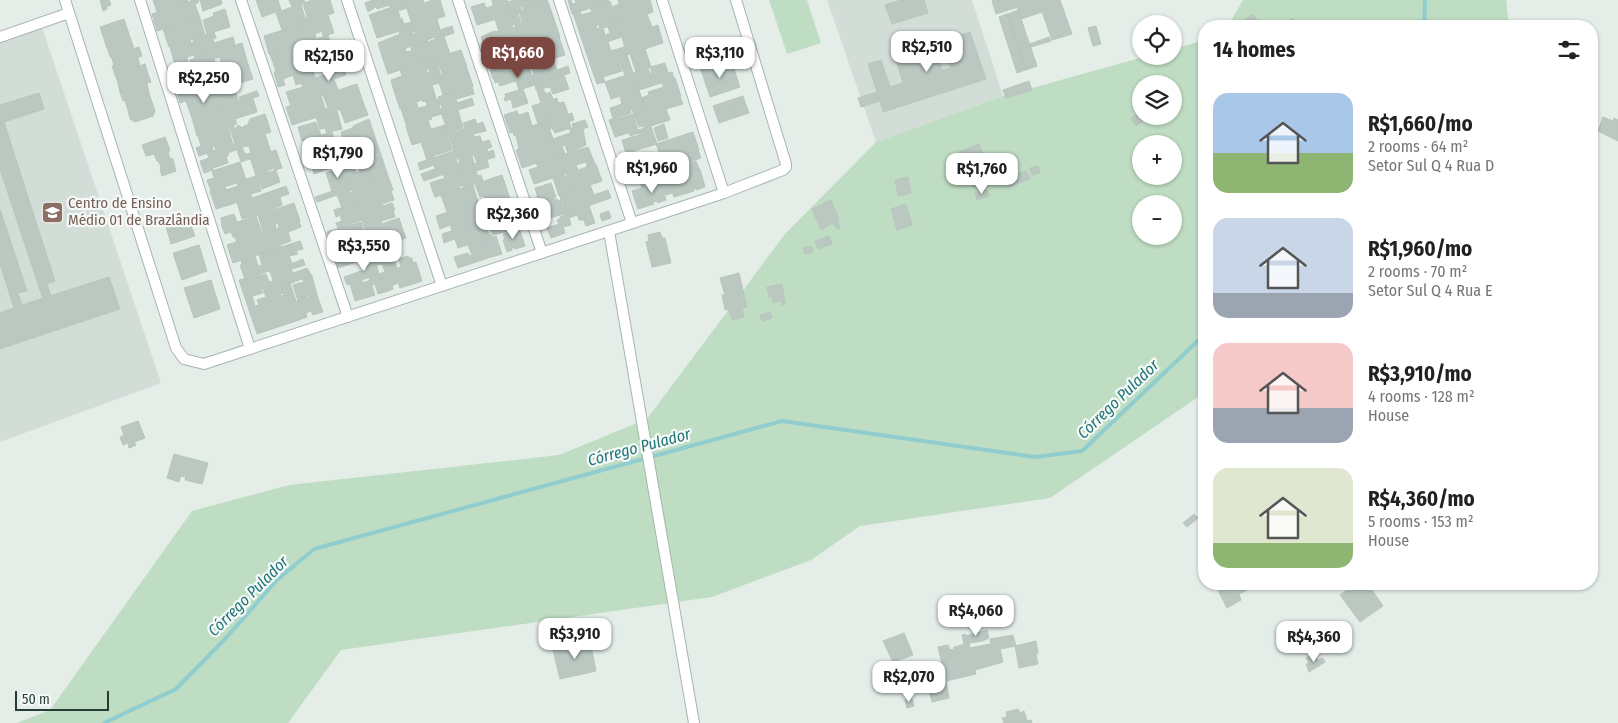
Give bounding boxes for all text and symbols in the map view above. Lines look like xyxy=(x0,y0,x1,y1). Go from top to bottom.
map controls xyxy=(1132,15,1182,245)
button: locate xyxy=(1132,15,1182,65)
pin: R$2,510 xyxy=(881,30,973,73)
pin: R$1,660 xyxy=(472,36,564,79)
pin: R$3,110 xyxy=(674,36,766,79)
icon: filters xyxy=(1555,36,1583,64)
text: R$2,510 xyxy=(902,37,952,56)
text: 14 homes xyxy=(1213,37,1295,63)
pin: R$2,150 xyxy=(283,39,375,82)
text: R$1,660 xyxy=(492,43,544,62)
text: R$3,110 xyxy=(696,43,744,62)
text: R$2,150 xyxy=(304,46,354,65)
pin: R$2,250 xyxy=(158,62,250,104)
text: R$2,250 xyxy=(178,68,230,87)
button: layers xyxy=(1132,75,1182,125)
text: R$1,660/mo xyxy=(1368,111,1473,137)
icon: home xyxy=(1253,113,1313,173)
button: + xyxy=(1132,135,1182,185)
pin: R$1,790 xyxy=(292,136,384,179)
text: 2 rooms · 64 m² xyxy=(1368,137,1468,156)
text: R$1,790 xyxy=(313,143,363,162)
pin: R$1,960 xyxy=(606,152,698,194)
pin: R$1,760 xyxy=(936,152,1028,195)
text: Setor Sul Q 4 Rua D xyxy=(1368,156,1494,175)
text: R$1,960 xyxy=(626,158,678,177)
text: R$1,760 xyxy=(957,159,1007,178)
place label: Centro de Ensino Médio 01 de Brazlândia xyxy=(68,194,210,229)
button: − xyxy=(1132,195,1182,245)
pin: R$2,360 xyxy=(467,198,559,240)
school or university icon: Centro de Ensino Médio 01 de Brazlândia xyxy=(40,200,64,224)
text: R$2,360 xyxy=(487,204,539,223)
pin: R$3,550 xyxy=(318,230,410,272)
text: R$3,550 xyxy=(338,236,390,255)
text: R$1,960/mo xyxy=(1368,236,1472,262)
icon: home xyxy=(1253,238,1313,298)
text: 2 rooms · 70 m² xyxy=(1368,262,1467,281)
text: Setor Sul Q 4 Rua E xyxy=(1368,281,1492,300)
water label: Córrego Pulador xyxy=(1073,355,1163,443)
text: R$3,910/mo xyxy=(1368,361,1472,387)
icon: home xyxy=(1253,363,1313,423)
text: 4 rooms · 128 m² xyxy=(1368,387,1475,406)
text: House xyxy=(1368,406,1409,425)
water label: Córrego Pulador xyxy=(586,424,693,470)
text: R$4,360/mo xyxy=(1368,486,1475,512)
icon: home xyxy=(1253,488,1313,548)
text: 5 rooms · 153 m² xyxy=(1368,512,1474,531)
text: House xyxy=(1368,531,1409,550)
water label: Córrego Pulador xyxy=(204,552,292,640)
pin: R$4,060 xyxy=(930,594,1022,637)
text: R$4,060 xyxy=(949,601,1003,620)
pin: R$3,910 xyxy=(529,618,621,660)
pin: R$4,360 xyxy=(1268,620,1360,663)
text: R$3,910 xyxy=(549,624,601,643)
text: R$4,360 xyxy=(1287,627,1341,646)
pin: R$2,070 xyxy=(863,660,955,703)
text: R$2,070 xyxy=(883,667,935,686)
scale bar xyxy=(15,688,109,711)
text: 50 m xyxy=(22,691,50,708)

